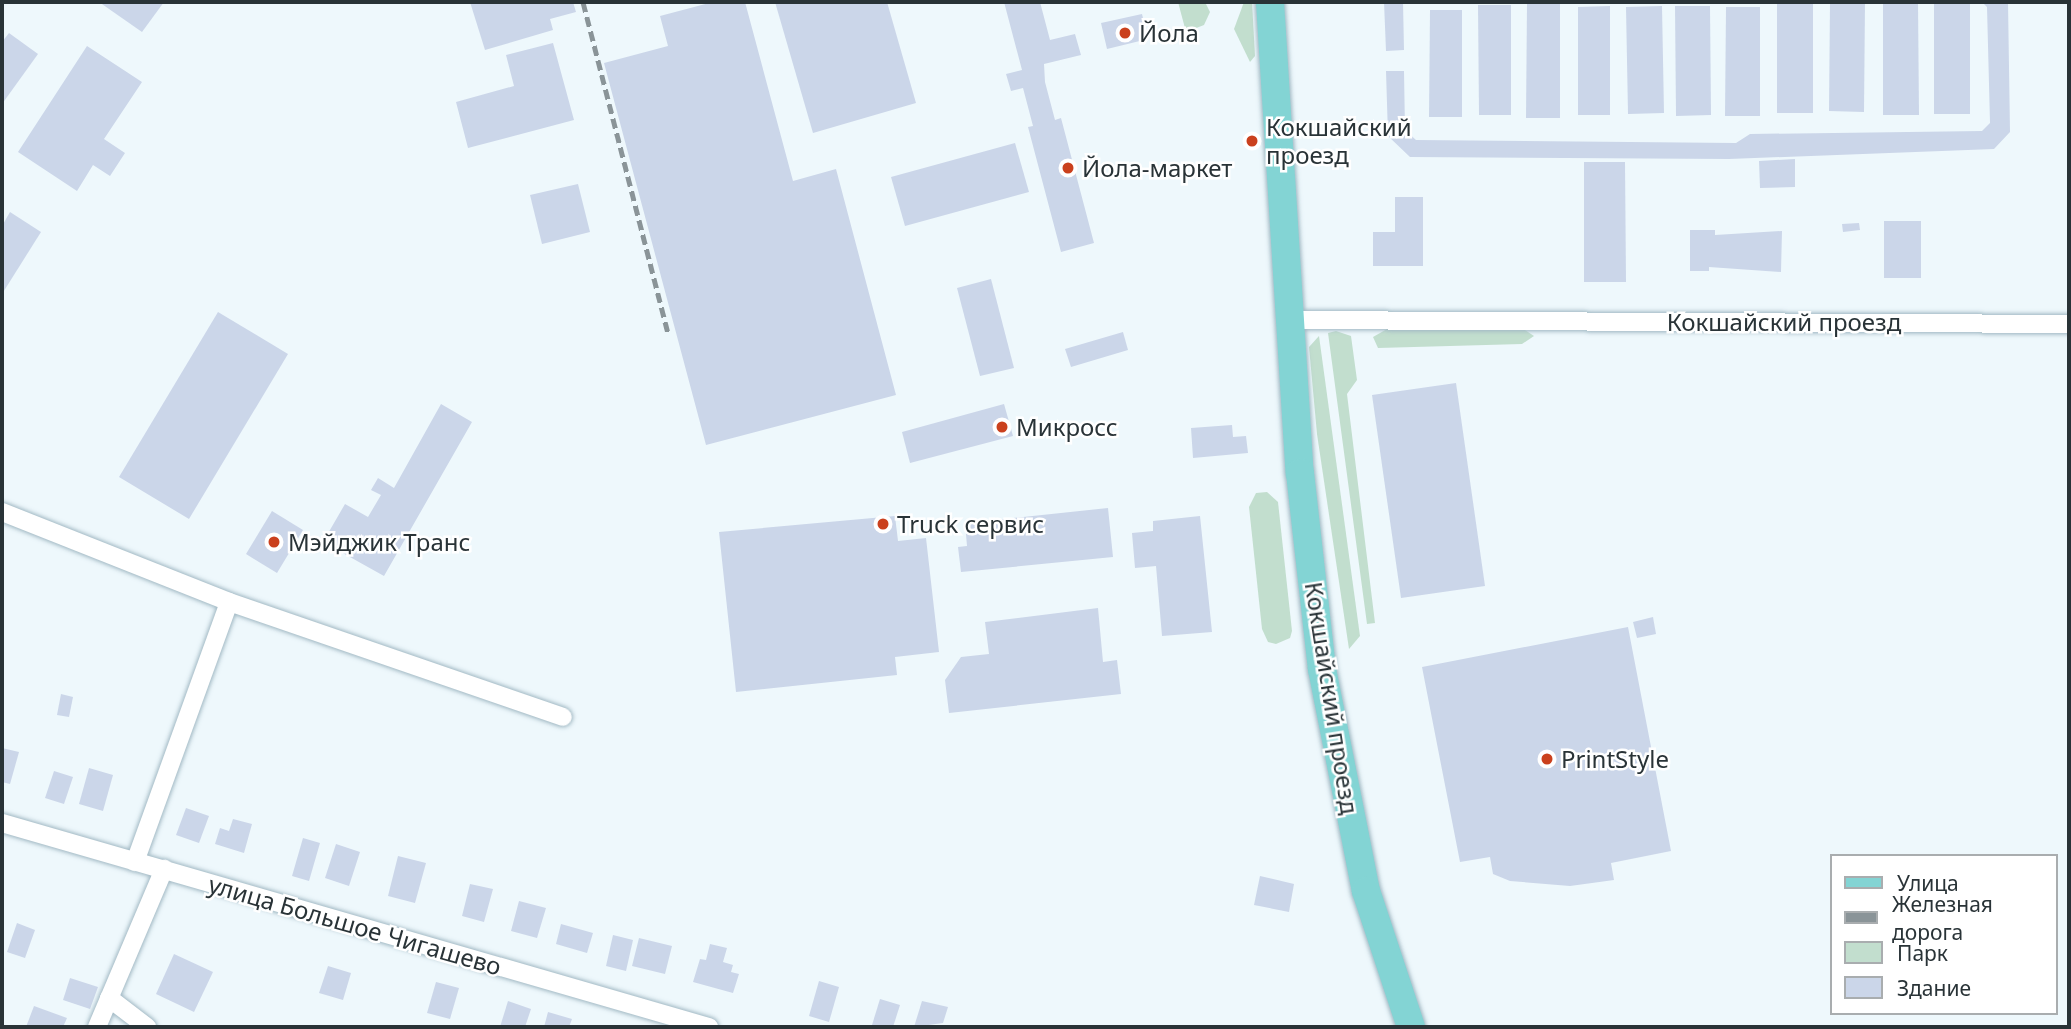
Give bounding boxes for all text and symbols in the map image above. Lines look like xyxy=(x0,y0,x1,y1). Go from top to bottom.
place label: Йола xyxy=(1139,19,1199,47)
marker: Йола xyxy=(1117,25,1133,41)
place label: Кокшайский проезд xyxy=(1266,113,1412,169)
marker: Кокшайский проезд xyxy=(1244,133,1260,149)
place label: Йола-маркет xyxy=(1082,154,1232,182)
marker: Йола-маркет xyxy=(1060,160,1076,176)
street label: Кокшайский проезд xyxy=(1667,308,1901,336)
place label: Микросс xyxy=(1016,413,1118,441)
marker: Микросс xyxy=(994,419,1010,435)
place label: Truck сервис xyxy=(897,510,1044,538)
marker: Truck сервис xyxy=(875,516,891,532)
place label: Мэйджик Транс xyxy=(288,528,470,556)
marker: Мэйджик Транс xyxy=(266,534,282,550)
street label: Кокшайский проезд xyxy=(1299,580,1365,816)
place label: PrintStyle xyxy=(1561,745,1669,773)
marker: PrintStyle xyxy=(1539,751,1555,767)
legend xyxy=(1829,854,2057,1015)
street label: улица Большое Чигашево xyxy=(205,869,505,981)
text: Улица xyxy=(1897,869,1959,897)
text: Железная дорога xyxy=(1892,890,1993,946)
text: Парк xyxy=(1897,939,1948,967)
text: Здание xyxy=(1897,974,1971,1002)

